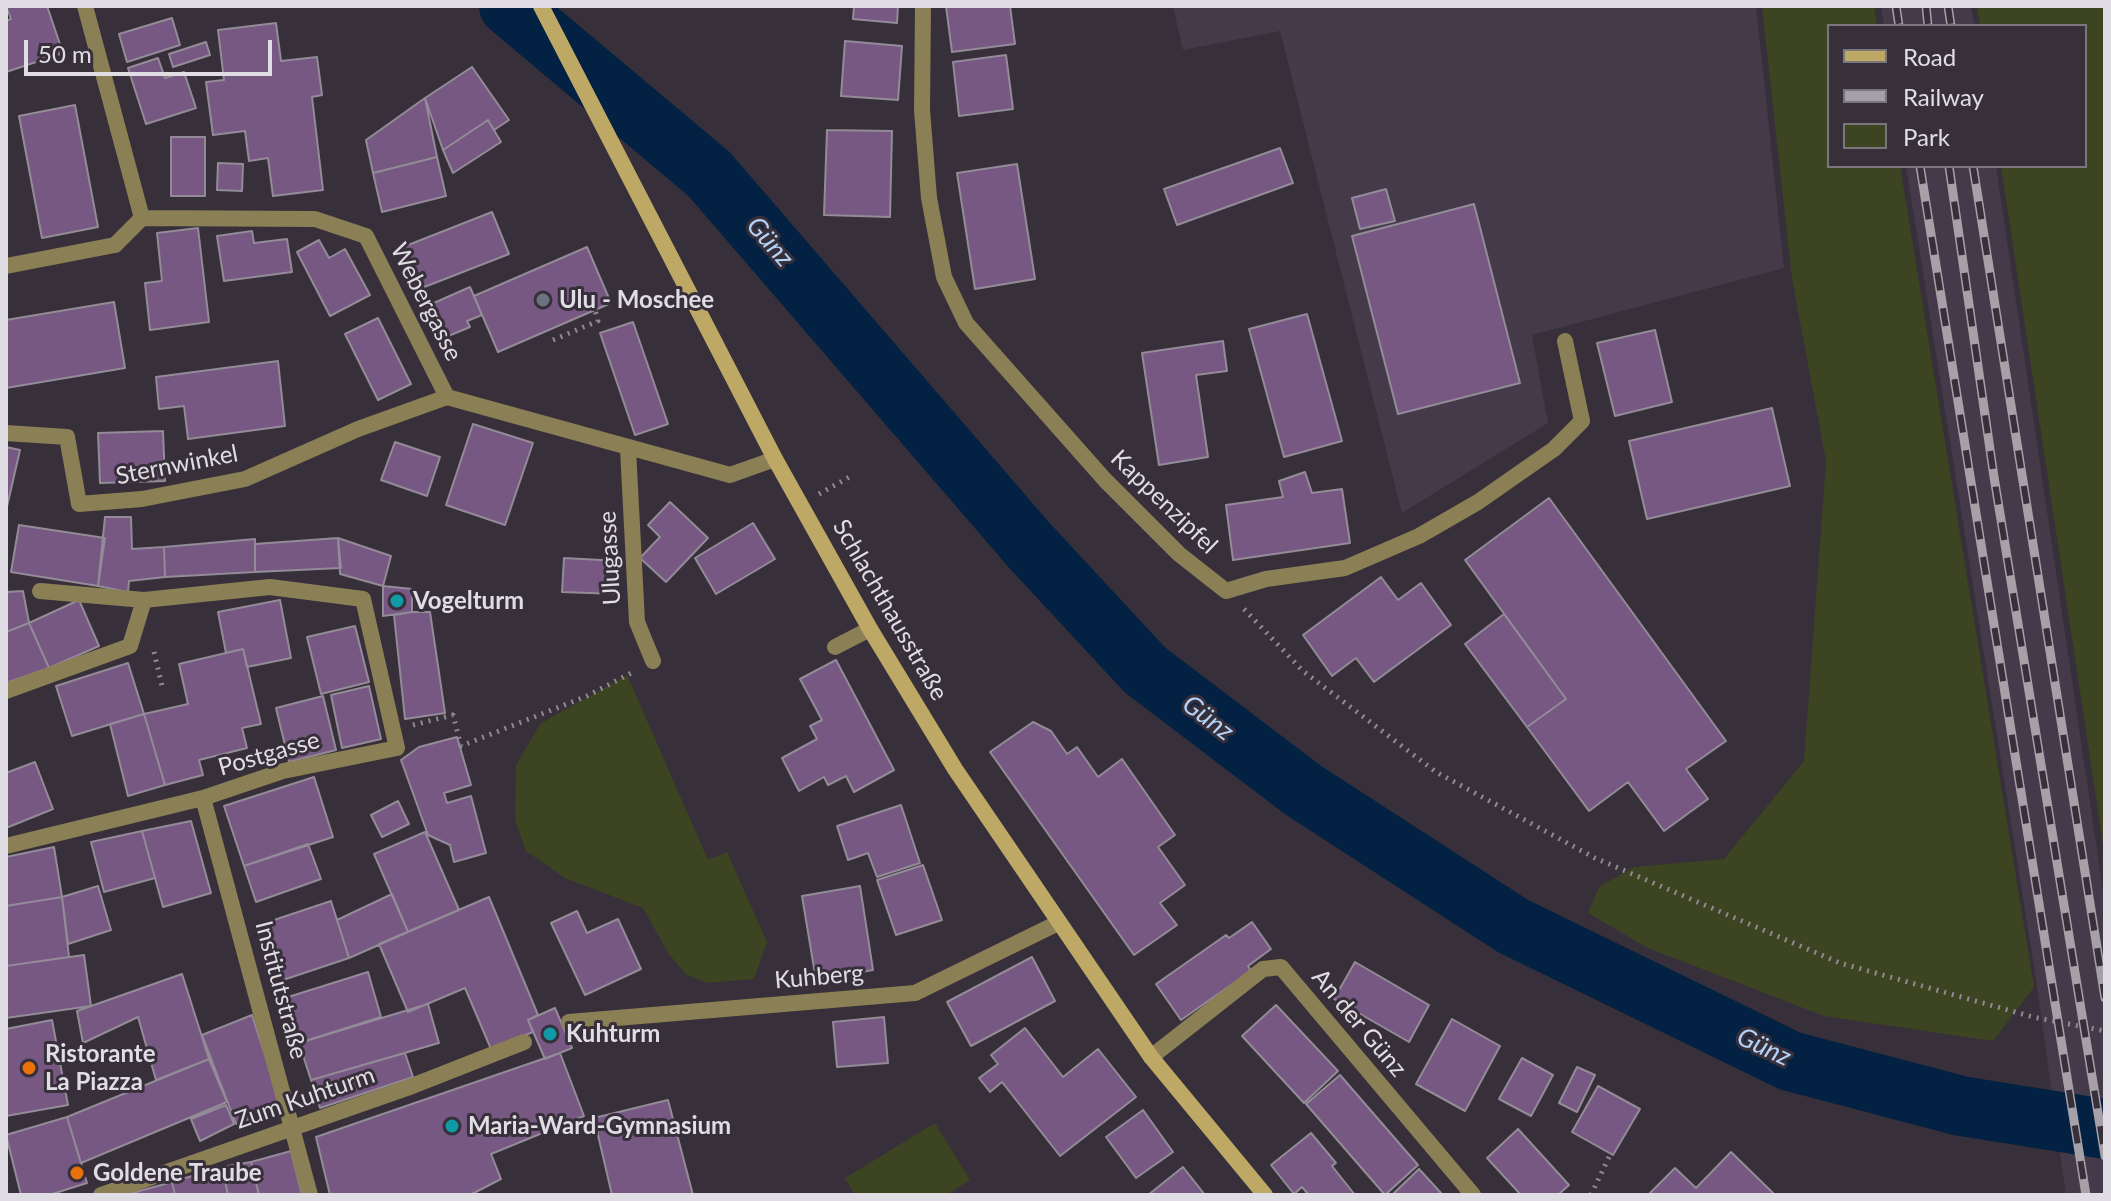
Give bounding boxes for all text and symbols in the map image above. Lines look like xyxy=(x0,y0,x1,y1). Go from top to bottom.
scale bar xyxy=(28,24,276,74)
legend xyxy=(1827,24,2087,168)
text: 50 m xyxy=(38,39,92,68)
text: Road xyxy=(1903,42,1956,71)
text: Railway xyxy=(1903,82,1984,111)
text: Park xyxy=(1903,122,1950,151)
water label: Günz xyxy=(740,211,800,273)
street label: Webergasse xyxy=(384,238,468,366)
place label: Ulu - Moschee xyxy=(559,286,714,314)
marker: Ulu - Moschee xyxy=(534,291,552,309)
street label: Sternwinkel xyxy=(114,439,240,491)
street label: Kappenzipfel xyxy=(1105,444,1223,560)
street label: Ulugasse xyxy=(593,510,627,606)
street label: Schlachthausstraße xyxy=(827,515,953,705)
place label: Vogelturm xyxy=(413,587,524,615)
marker: Vogelturm xyxy=(388,592,406,610)
water label: Günz xyxy=(1176,689,1240,747)
street label: Postgasse xyxy=(215,726,323,782)
street label: Institutstraße xyxy=(249,918,313,1062)
street label: Kuhberg xyxy=(773,959,865,995)
street label: An der Günz xyxy=(1306,963,1412,1083)
place label: Kuhturm xyxy=(566,1020,660,1048)
water label: Günz xyxy=(1732,1021,1796,1073)
marker: Kuhturm xyxy=(541,1025,559,1043)
place label: Ristorante La Piazza xyxy=(45,1040,156,1096)
marker: Ristorante La Piazza xyxy=(20,1059,38,1077)
street label: Zum Kuhturm xyxy=(232,1061,378,1135)
place label: Maria-Ward-Gymnasium xyxy=(468,1112,731,1140)
marker: Maria-Ward-Gymnasium xyxy=(443,1117,461,1135)
place label: Goldene Traube xyxy=(93,1159,262,1187)
marker: Goldene Traube xyxy=(68,1164,86,1182)

